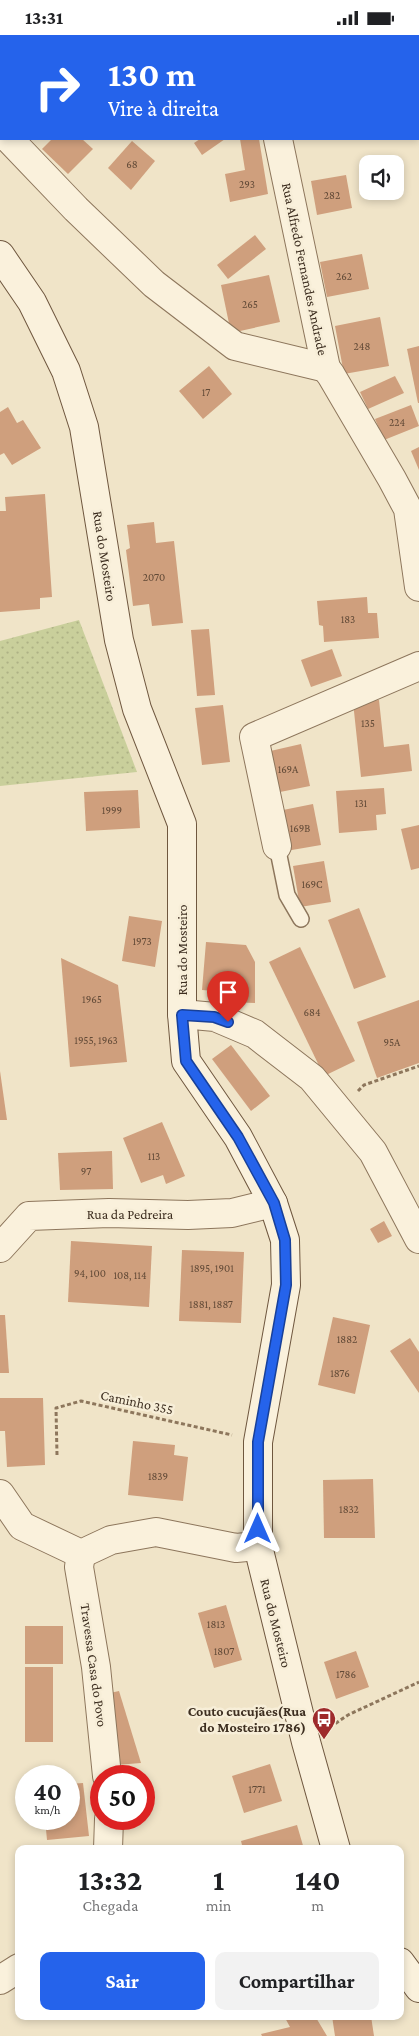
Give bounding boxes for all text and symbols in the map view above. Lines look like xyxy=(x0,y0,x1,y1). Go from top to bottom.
text: 13:31 xyxy=(25,7,63,28)
icon: right xyxy=(25,55,90,120)
text: 130 m xyxy=(108,55,196,94)
text: Vire à direita xyxy=(108,96,219,121)
map controls xyxy=(359,155,404,200)
button: sound xyxy=(359,155,404,200)
house number: 68 xyxy=(126,158,138,170)
house number: 293 xyxy=(239,178,255,190)
street label: Rua Alfredo Fernandes Andrade xyxy=(279,181,331,357)
house number: 282 xyxy=(324,189,340,201)
house number: 262 xyxy=(336,270,352,282)
house number: 265 xyxy=(242,298,258,310)
house number: 248 xyxy=(354,340,370,352)
house number: 17 xyxy=(202,386,210,398)
house number: 224 xyxy=(389,416,405,428)
street label: Rua do Mosteiro xyxy=(90,510,120,602)
house number: 2070 xyxy=(143,571,165,583)
house number: 183 xyxy=(341,613,355,625)
house number: 135 xyxy=(361,717,375,729)
house number: 169A xyxy=(278,763,299,775)
house number: 131 xyxy=(355,797,368,809)
house number: 1999 xyxy=(102,804,122,816)
house number: 169B xyxy=(290,822,310,834)
house number: 169C xyxy=(301,878,323,890)
street label: Rua do Mosteiro xyxy=(174,904,190,996)
house number: 1973 xyxy=(132,935,152,947)
pin xyxy=(207,971,249,1022)
icon: arrive xyxy=(214,978,242,1006)
house number: 1965 xyxy=(82,993,102,1005)
house number: 684 xyxy=(303,1006,321,1018)
house number: 1955, 1963 xyxy=(74,1034,118,1047)
house number: 95A xyxy=(384,1036,401,1048)
house number: 113 xyxy=(148,1150,160,1162)
house number: 97 xyxy=(81,1165,91,1177)
street label: Rua da Pedreira xyxy=(87,1206,174,1222)
house number: 1895, 1901 xyxy=(190,1262,234,1275)
house number: 94, 100 xyxy=(74,1267,106,1280)
house number: 108, 114 xyxy=(113,1269,147,1282)
house number: 1881, 1887 xyxy=(189,1298,233,1311)
house number: 1882 xyxy=(337,1333,357,1345)
house number: 1876 xyxy=(330,1367,350,1379)
street label: Caminho 355 xyxy=(99,1386,175,1418)
house number: 1839 xyxy=(148,1470,168,1482)
position arrow xyxy=(231,1502,283,1554)
house number: 1832 xyxy=(339,1503,359,1515)
street label: Rua do Mosteiro xyxy=(257,1577,295,1669)
street label: Travessa Casa do Povo xyxy=(77,1602,111,1728)
house number: 1813 xyxy=(207,1618,225,1630)
house number: 1807 xyxy=(214,1645,234,1657)
house number: 1786 xyxy=(336,1668,356,1680)
place label: Couto cucujães(Rua do Mosteiro 1786) xyxy=(188,1703,306,1736)
bus stop icon: Couto cucujães(Rua do Mosteiro 1786) xyxy=(311,1706,337,1740)
speed limit sign: 50 xyxy=(90,1765,155,1830)
text: 40 xyxy=(33,1778,62,1805)
house number: 1771 xyxy=(248,1783,266,1795)
text: km/h xyxy=(35,1803,60,1817)
text: 13:32 xyxy=(78,1863,142,1896)
text: 1 xyxy=(213,1863,224,1896)
text: 140 xyxy=(295,1863,341,1896)
text: Chegada xyxy=(82,1897,138,1914)
text: min xyxy=(206,1897,231,1914)
text: m xyxy=(311,1897,324,1914)
button: Sair xyxy=(40,1952,205,2010)
button: Compartilhar xyxy=(215,1952,379,2010)

